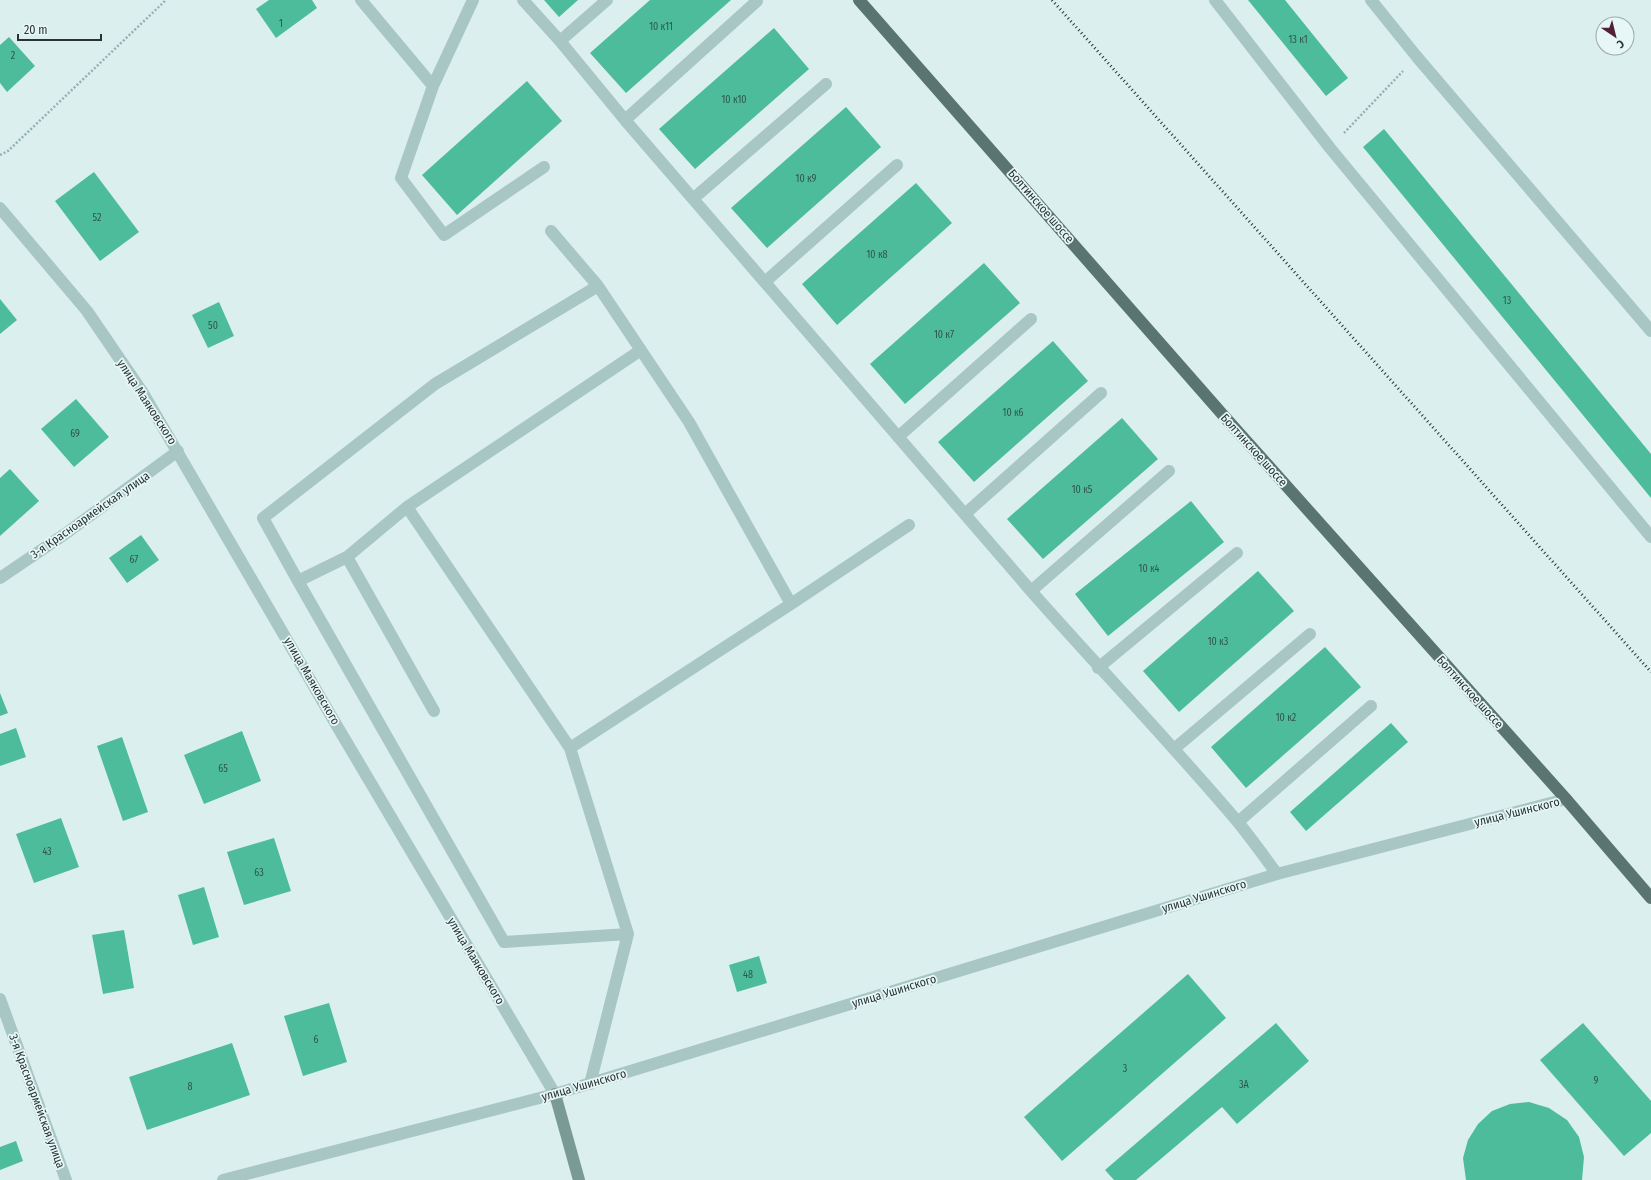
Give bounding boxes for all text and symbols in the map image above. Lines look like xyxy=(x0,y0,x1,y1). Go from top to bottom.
scale bar xyxy=(18,16,101,42)
north arrow xyxy=(1595,16,1635,56)
house number: 1 xyxy=(279,18,283,30)
house number: 10 к11 xyxy=(649,21,673,33)
text: 20 m xyxy=(24,23,48,37)
house number: 13 к1 xyxy=(1288,34,1308,46)
text: С xyxy=(1614,37,1627,51)
house number: 2 xyxy=(11,50,16,62)
house number: 10 к10 xyxy=(721,94,747,106)
street label: Болтинское шоссе xyxy=(1005,166,1077,246)
house number: 10 к9 xyxy=(796,173,817,185)
house number: 52 xyxy=(93,212,102,224)
house number: 10 к8 xyxy=(866,249,888,261)
house number: 13 xyxy=(1503,295,1512,307)
house number: 50 xyxy=(208,320,218,332)
house number: 10 к7 xyxy=(934,329,954,341)
street label: улица Маяковского xyxy=(114,357,180,447)
house number: 10 к6 xyxy=(1002,407,1024,419)
street label: Болтинское шоссе xyxy=(1218,411,1290,489)
house number: 69 xyxy=(70,428,80,440)
street label: 3-я Красноармейская улица xyxy=(28,468,152,561)
house number: 10 к5 xyxy=(1072,484,1093,496)
house number: 67 xyxy=(130,554,138,566)
house number: 10 к4 xyxy=(1139,563,1160,575)
street label: улица Маяковского xyxy=(281,635,343,727)
house number: 10 к3 xyxy=(1208,636,1229,648)
street label: Болтинское шоссе xyxy=(1434,653,1506,731)
house number: 10 к2 xyxy=(1276,712,1297,724)
house number: 65 xyxy=(218,763,228,775)
street label: улица Ушинского xyxy=(1473,795,1561,829)
house number: 43 xyxy=(42,846,52,858)
house number: 63 xyxy=(254,867,264,879)
street label: улица Ушинского xyxy=(1160,877,1248,915)
street label: улица Маяковского xyxy=(445,915,507,1007)
house number: 48 xyxy=(743,969,753,981)
street label: улица Ушинского xyxy=(850,972,938,1010)
street label: 3-я Красноармейская улица xyxy=(6,1032,68,1170)
house number: 6 xyxy=(314,1034,319,1046)
house number: 3 xyxy=(1123,1063,1128,1075)
street label: улица Ушинского xyxy=(540,1066,628,1104)
house number: 9 xyxy=(1594,1075,1599,1087)
house number: 3А xyxy=(1239,1079,1250,1091)
house number: 8 xyxy=(188,1081,193,1093)

